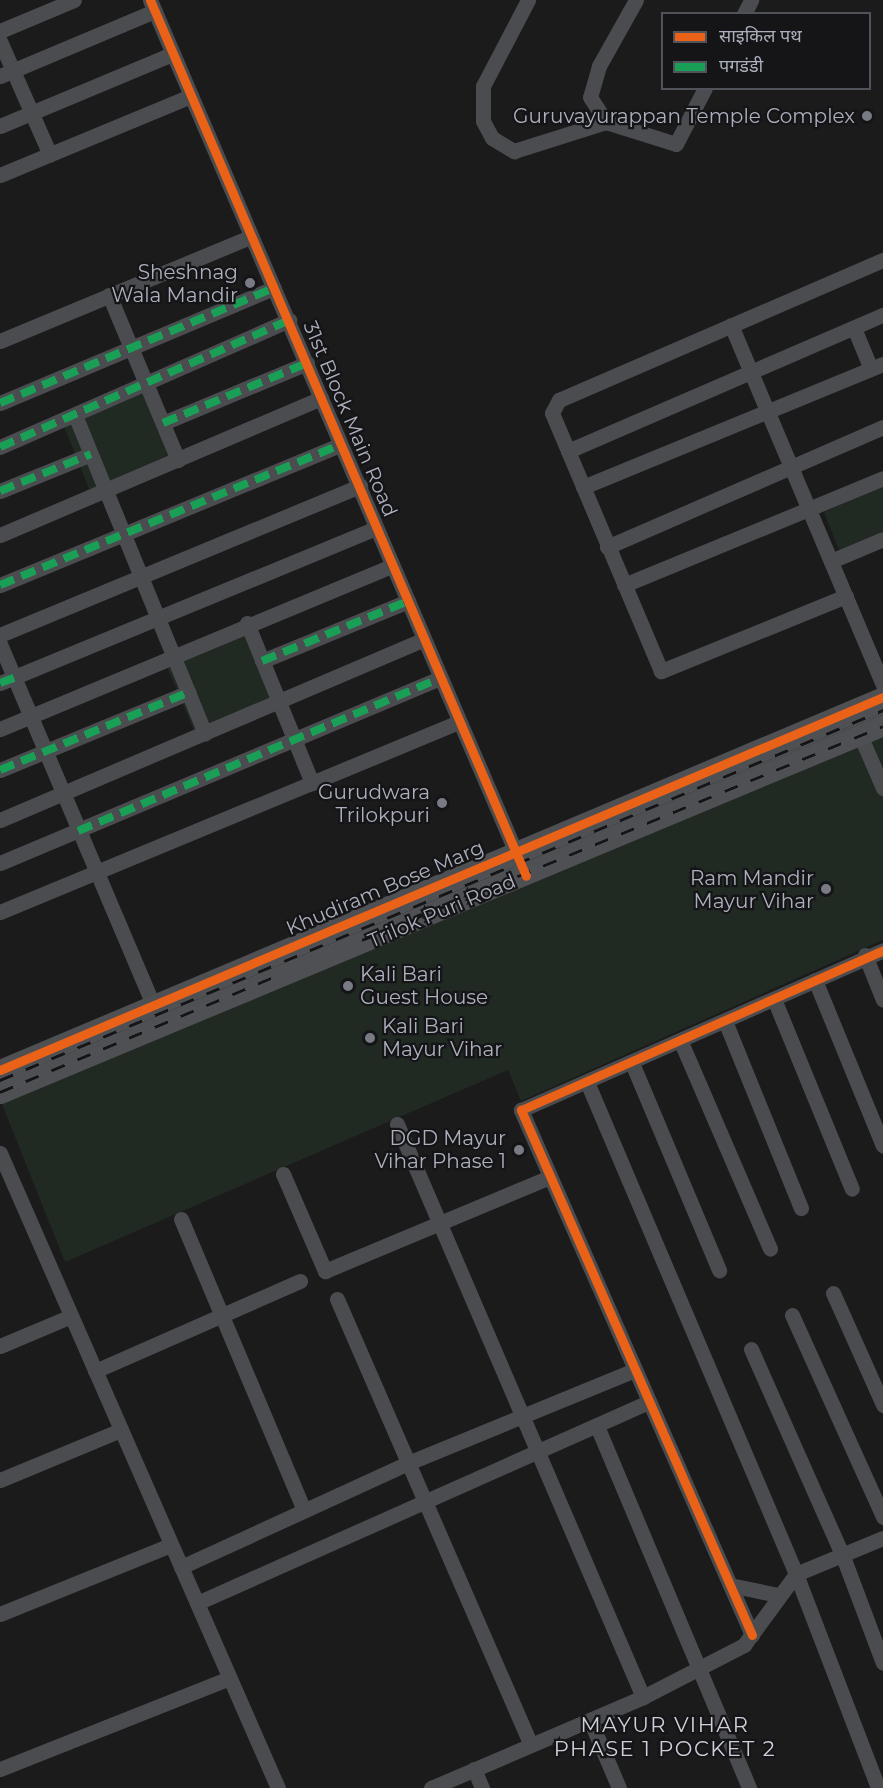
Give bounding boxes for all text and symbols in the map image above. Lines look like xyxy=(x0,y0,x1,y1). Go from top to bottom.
legend xyxy=(661,12,871,90)
text: साइकिल पथ xyxy=(719,25,802,47)
text: पगडंडी xyxy=(719,55,763,77)
place label: Guruvayurappan Temple Complex xyxy=(513,104,855,128)
marker: Guruvayurappan Temple Complex xyxy=(860,109,874,123)
place label: Sheshnag Wala Mandir xyxy=(111,260,238,307)
marker: Sheshnag Wala Mandir xyxy=(243,276,257,290)
street label: 31st Block Main Road xyxy=(298,318,402,520)
place label: Gurudwara Trilokpuri xyxy=(318,780,430,827)
marker: Gurudwara Trilokpuri xyxy=(435,796,449,810)
street label: Khudiram Bose Marg xyxy=(282,835,488,941)
place label: Ram Mandir Mayur Vihar xyxy=(690,866,814,913)
street label: Trilok Puri Road xyxy=(365,869,519,953)
marker: Ram Mandir Mayur Vihar xyxy=(819,882,833,896)
place label: Kali Bari Guest House xyxy=(360,963,488,1010)
marker: Kali Bari Guest House xyxy=(341,979,355,993)
place label: Kali Bari Mayur Vihar xyxy=(382,1014,502,1061)
marker: Kali Bari Mayur Vihar xyxy=(363,1031,377,1045)
place label: DGD Mayur Vihar Phase 1 xyxy=(374,1126,506,1173)
marker: DGD Mayur Vihar Phase 1 xyxy=(510,1141,528,1159)
district label: MAYUR VIHAR PHASE 1 POCKET 2 xyxy=(554,1712,776,1762)

